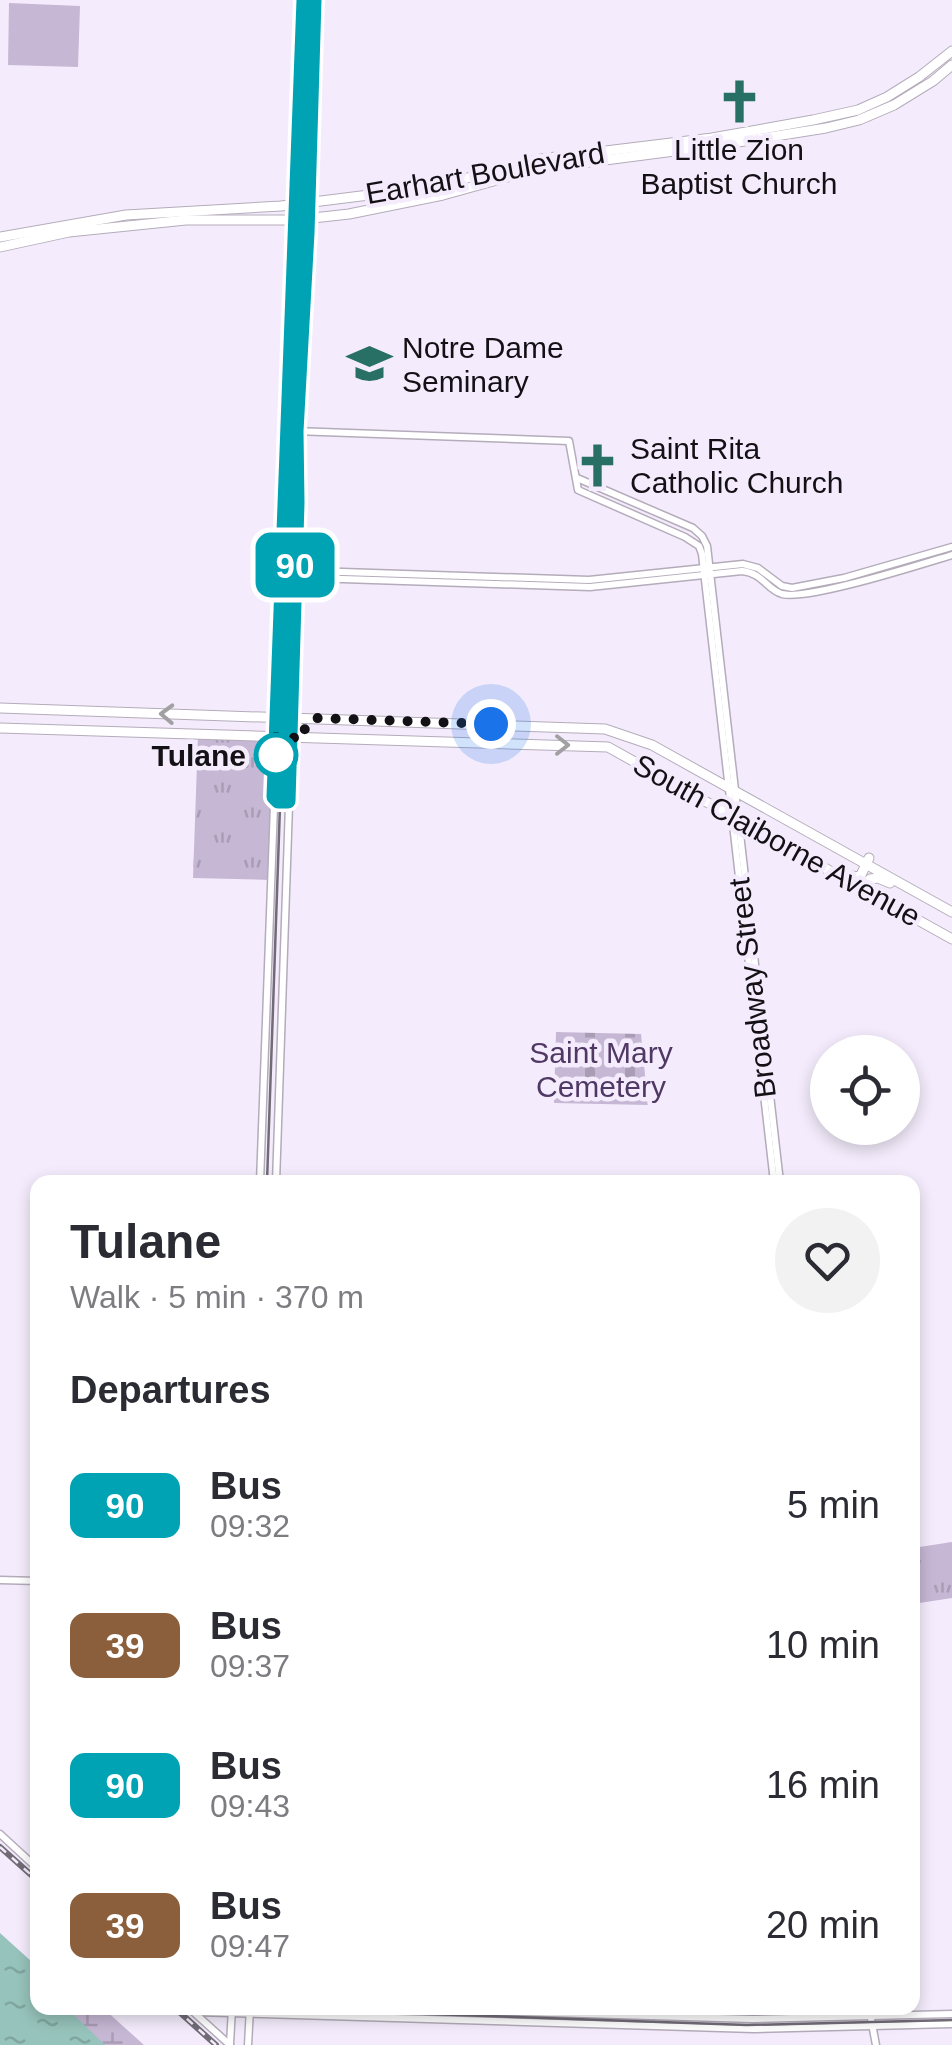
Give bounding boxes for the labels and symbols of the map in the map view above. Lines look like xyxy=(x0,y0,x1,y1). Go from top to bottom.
church icon: Little Zion Baptist Church xyxy=(715,78,763,126)
place label: Little Zion Baptist Church xyxy=(641,133,837,200)
street label: Earhart Boulevard xyxy=(363,136,607,210)
place label: Notre Dame Seminary xyxy=(402,331,564,398)
school or university icon: Notre Dame Seminary xyxy=(345,340,393,388)
place label: Saint Rita Catholic Church xyxy=(630,432,843,499)
church icon: Saint Rita Catholic Church xyxy=(573,441,621,489)
line badge: 90 xyxy=(250,532,340,598)
your location xyxy=(466,699,516,749)
one-way arrow xyxy=(159,703,175,724)
marker: Tulane xyxy=(255,734,297,776)
one-way arrow xyxy=(555,734,570,755)
place label: Tulane xyxy=(152,739,246,772)
street label: South Claiborne Avenue xyxy=(628,747,926,933)
street label: Broadway Street xyxy=(722,875,782,1100)
park label: Saint Mary Cemetery xyxy=(529,1036,673,1103)

